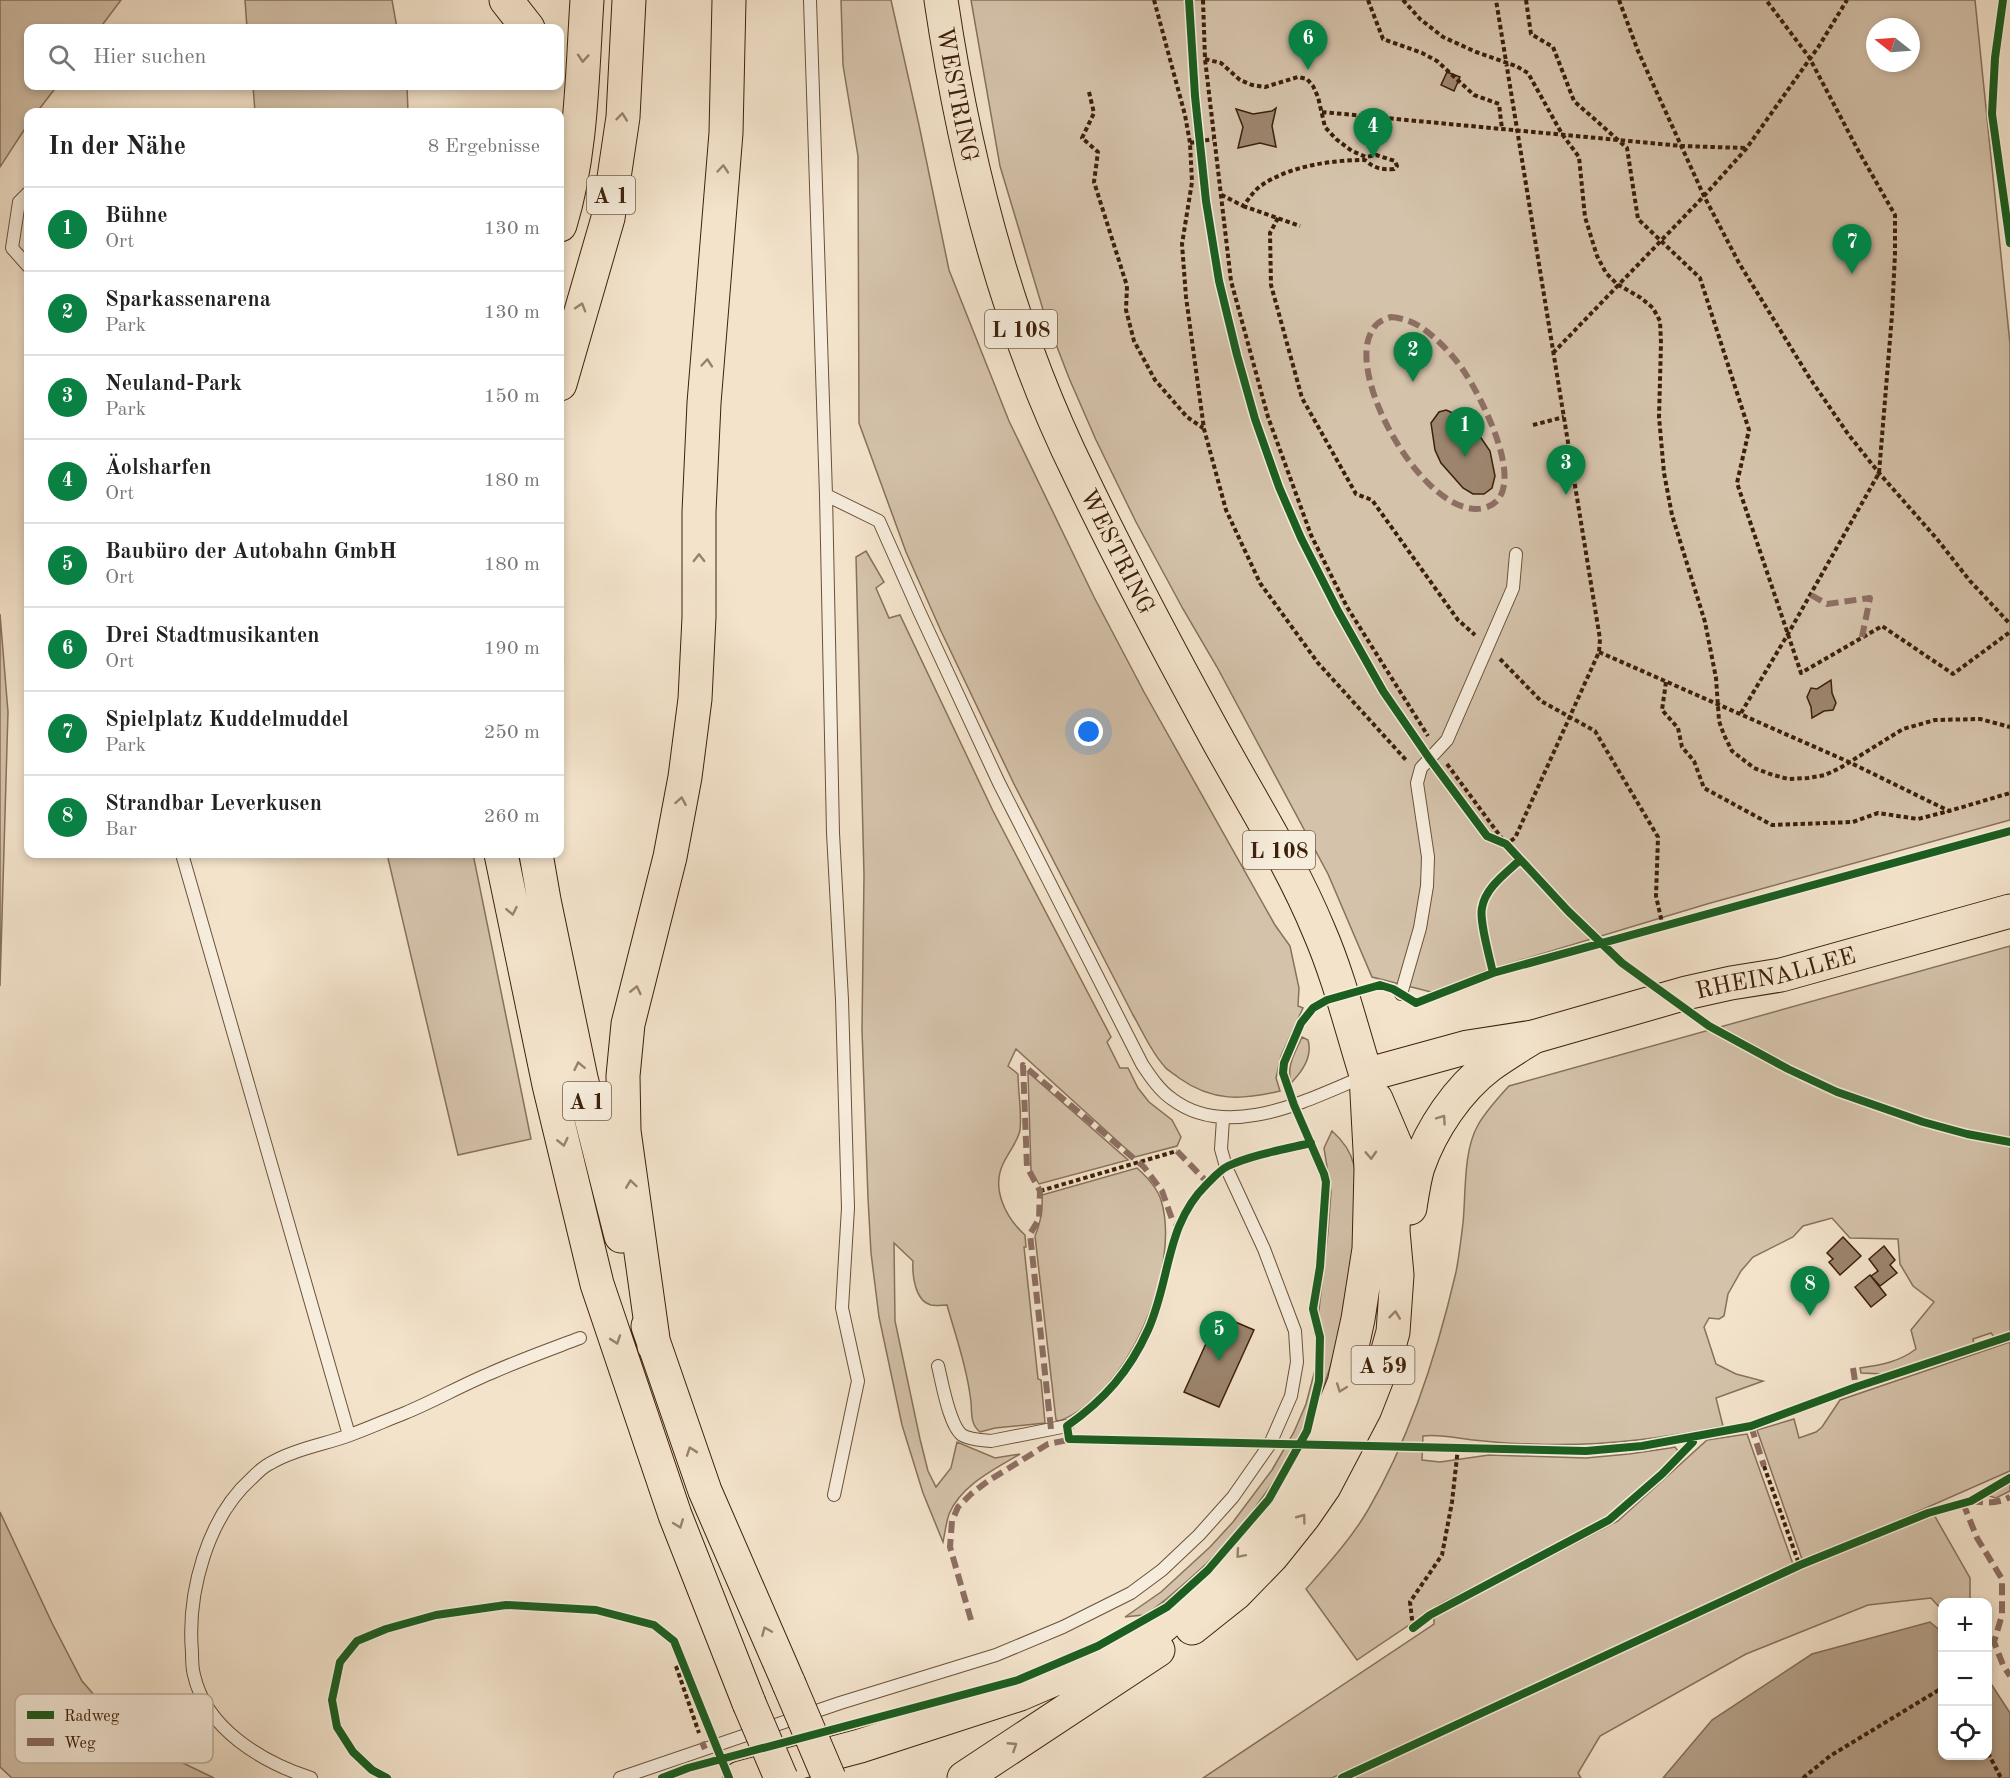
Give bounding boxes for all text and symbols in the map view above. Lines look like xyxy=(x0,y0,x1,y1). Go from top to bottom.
north arrow xyxy=(1866,18,1920,72)
pin: 6 xyxy=(1288,20,1328,70)
search box xyxy=(24,24,564,90)
street label: WESTRING xyxy=(931,26,981,165)
icon: search xyxy=(45,41,78,74)
text: Hier suchen xyxy=(93,46,206,68)
one-way arrow xyxy=(577,54,590,63)
pin: 4 xyxy=(1354,108,1392,158)
one-way arrow xyxy=(615,113,628,122)
text: In der Nähe xyxy=(48,134,186,160)
text: 8 Ergebnisse xyxy=(428,137,540,157)
one-way arrow xyxy=(716,165,729,174)
road number: A 1 xyxy=(587,176,635,214)
text: Bühne xyxy=(105,205,168,227)
text: 1 xyxy=(62,219,73,239)
text: 130 m xyxy=(484,219,540,239)
pin: 7 xyxy=(1832,224,1872,274)
text: Ort xyxy=(105,232,134,252)
text: Sparkassenarena xyxy=(105,289,271,311)
text: 2 xyxy=(62,303,73,323)
text: 130 m xyxy=(484,303,540,323)
one-way arrow xyxy=(574,303,586,313)
road number: L 108 xyxy=(985,310,1057,348)
text: Park xyxy=(105,316,146,336)
pin: 2 xyxy=(1394,332,1432,382)
one-way arrow xyxy=(700,359,713,368)
text: Neuland-Park xyxy=(105,373,242,395)
text: 3 xyxy=(62,387,73,407)
text: 150 m xyxy=(484,387,540,407)
text: Park xyxy=(105,400,146,420)
pin: 1 xyxy=(1446,408,1484,457)
pin: 3 xyxy=(1546,446,1586,495)
text: Äolsharfen xyxy=(105,457,211,479)
text: 4 xyxy=(62,471,73,491)
text: 180 m xyxy=(484,471,540,491)
text: Ort xyxy=(105,484,134,504)
street label: WESTRING xyxy=(1075,486,1158,619)
text: Baubüro der Autobahn GmbH xyxy=(105,541,397,563)
one-way arrow xyxy=(693,554,705,563)
text: 5 xyxy=(62,555,73,575)
text: 180 m xyxy=(484,555,540,575)
text: Ort xyxy=(105,568,134,588)
text: Drei Stadtmusikanten xyxy=(105,625,320,647)
text: 6 xyxy=(62,639,73,659)
text: 190 m xyxy=(484,639,540,659)
text: Ort xyxy=(105,652,134,672)
text: Spielplatz Kuddelmuddel xyxy=(105,709,349,731)
your location xyxy=(1074,717,1103,746)
text: 7 xyxy=(62,723,73,743)
text: 250 m xyxy=(484,723,540,743)
text: Park xyxy=(105,736,146,756)
text: Strandbar Leverkusen xyxy=(105,793,322,815)
one-way arrow xyxy=(674,796,686,805)
text: 8 xyxy=(62,807,73,827)
text: 260 m xyxy=(484,807,540,827)
text: Bar xyxy=(105,820,137,840)
road number: L 108 xyxy=(1243,831,1315,869)
one-way arrow xyxy=(505,906,518,916)
street label: RHEINALLEE xyxy=(1694,945,1859,1004)
one-way arrow xyxy=(629,986,642,996)
one-way arrow xyxy=(573,1061,586,1071)
road number: A 1 xyxy=(563,1082,611,1120)
one-way arrow xyxy=(1435,1115,1446,1126)
one-way arrow xyxy=(556,1137,569,1147)
one-way arrow xyxy=(1364,1150,1377,1159)
one-way arrow xyxy=(626,1179,638,1188)
pin: 8 xyxy=(1790,1266,1830,1316)
one-way arrow xyxy=(1388,1311,1401,1320)
pin: 5 xyxy=(1200,1312,1238,1361)
one-way arrow xyxy=(608,1334,621,1345)
road number: A 59 xyxy=(1352,1346,1414,1384)
one-way arrow xyxy=(1336,1382,1348,1393)
one-way arrow xyxy=(685,1446,698,1457)
one-way arrow xyxy=(1295,1513,1306,1524)
one-way arrow xyxy=(672,1518,684,1529)
one-way arrow xyxy=(1236,1547,1247,1558)
map controls xyxy=(1938,1598,1992,1760)
button: + xyxy=(1938,1598,1992,1652)
one-way arrow xyxy=(761,1626,773,1637)
button: − xyxy=(1938,1652,1992,1706)
legend xyxy=(15,1694,213,1763)
button: locate xyxy=(1938,1706,1992,1760)
text: Radweg xyxy=(64,1709,120,1725)
text: Weg xyxy=(64,1736,96,1752)
one-way arrow xyxy=(1006,1742,1017,1753)

